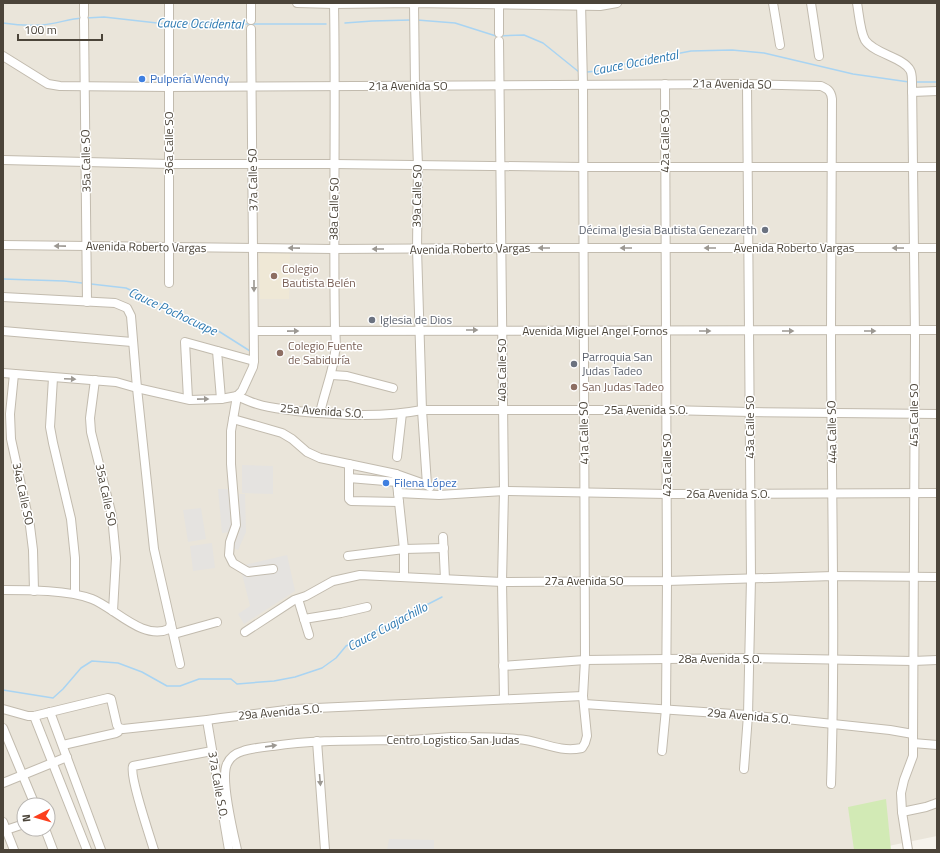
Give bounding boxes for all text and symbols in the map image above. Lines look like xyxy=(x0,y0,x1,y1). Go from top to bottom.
water label: Cauce Occidental xyxy=(156,12,246,34)
scale bar xyxy=(18,16,102,42)
text: 100 m xyxy=(24,20,57,39)
water label: Cauce Occidental xyxy=(590,43,682,80)
place label: Pulpería Wendy xyxy=(150,69,229,88)
street label: 21a Avenida SO xyxy=(692,73,772,94)
marker: Pulpería Wendy xyxy=(137,74,147,84)
street label: 21a Avenida SO xyxy=(368,76,448,95)
street label: 42a Calle SO xyxy=(655,109,674,173)
street label: 36a Calle SO xyxy=(159,111,178,175)
street label: 35a Calle SO xyxy=(75,129,96,193)
street label: 37a Calle SO xyxy=(242,148,263,212)
street label: 39a Calle SO xyxy=(406,164,427,228)
street label: 38a Calle SO xyxy=(323,177,344,241)
place label: Décima Iglesia Bautista Genezareth xyxy=(579,220,757,239)
marker: Décima Iglesia Bautista Genezareth xyxy=(760,225,770,235)
street label: Avenida Roberto Vargas xyxy=(86,236,207,257)
street label: Avenida Roberto Vargas xyxy=(410,238,531,259)
street label: Avenida Roberto Vargas xyxy=(734,238,855,257)
one-way arrow xyxy=(53,243,66,249)
one-way arrow xyxy=(288,245,300,252)
one-way arrow xyxy=(537,245,550,251)
one-way arrow xyxy=(619,245,632,251)
one-way arrow xyxy=(703,245,716,251)
one-way arrow xyxy=(891,245,904,251)
one-way arrow xyxy=(371,246,384,252)
place label: Colegio Bautista Belén xyxy=(282,259,356,292)
marker: Colegio Bautista Belén xyxy=(269,271,279,281)
one-way arrow xyxy=(251,280,257,293)
water label: Cauce Pochocuape xyxy=(125,282,222,341)
place label: Iglesia de Dios xyxy=(380,310,452,329)
marker: Iglesia de Dios xyxy=(367,315,377,325)
street label: Avenida Miguel Angel Fornos xyxy=(522,321,668,340)
one-way arrow xyxy=(466,327,479,333)
one-way arrow xyxy=(287,328,300,334)
one-way arrow xyxy=(699,328,712,334)
one-way arrow xyxy=(782,328,795,334)
one-way arrow xyxy=(864,328,877,334)
place label: Colegio Fuente de Sabiduría xyxy=(288,336,363,369)
street label: 40a Calle SO xyxy=(492,338,511,402)
place label: Parroquia San Judas Tadeo xyxy=(582,347,653,380)
marker: Colegio Fuente de Sabiduría xyxy=(275,348,285,358)
marker: Parroquia San Judas Tadeo xyxy=(569,359,579,369)
one-way arrow xyxy=(64,376,77,382)
place label: San Judas Tadeo xyxy=(582,377,664,396)
marker: San Judas Tadeo xyxy=(569,382,579,392)
street label: 45a Calle SO xyxy=(904,383,923,447)
street label: 43a Calle SO xyxy=(740,395,759,459)
one-way arrow xyxy=(197,396,210,402)
street label: 25a Avenida S.O. xyxy=(279,398,365,423)
street label: 25a Avenida S.O. xyxy=(604,400,688,419)
street label: 44a Calle SO xyxy=(821,400,842,464)
street label: 41a Calle SO xyxy=(573,401,594,465)
street label: 42a Calle SO xyxy=(657,433,676,497)
street label: 34a Calle SO xyxy=(8,461,39,527)
street label: 35a Calle SO xyxy=(91,462,122,528)
place label: Filena López xyxy=(394,473,457,492)
marker: Filena López xyxy=(381,478,391,488)
street label: 26a Avenida S.O. xyxy=(686,484,770,503)
street label: 27a Avenida SO xyxy=(544,571,624,590)
water label: Cauce Cuajachillo xyxy=(343,596,431,656)
street label: 28a Avenida S.O. xyxy=(678,649,762,668)
street label: 29a Avenida S.O. xyxy=(237,698,323,725)
street label: 29a Avenida S.O. xyxy=(706,702,792,729)
street label: Centro Logistico San Judas xyxy=(387,730,520,749)
one-way arrow xyxy=(265,743,277,749)
street label: 37a Calle S.O. xyxy=(203,750,234,820)
one-way arrow xyxy=(316,774,323,786)
north arrow xyxy=(16,797,56,837)
text: N xyxy=(18,813,34,823)

